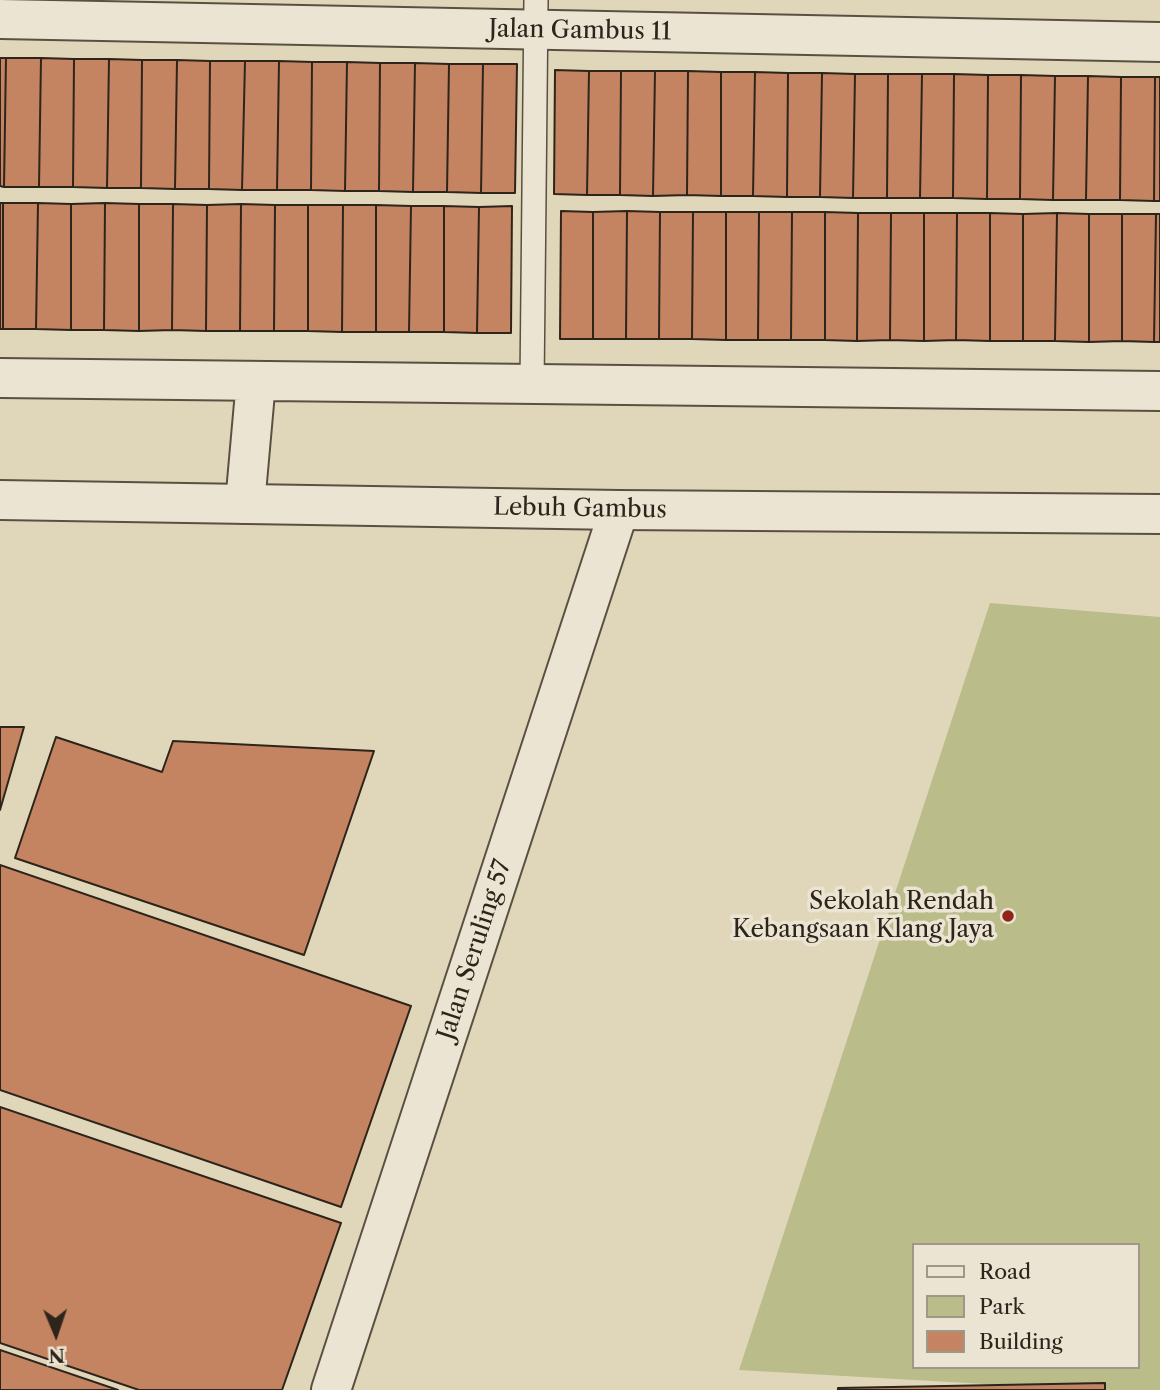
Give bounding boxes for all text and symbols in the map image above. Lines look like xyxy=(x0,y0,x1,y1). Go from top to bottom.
street label: Jalan Gambus 11 xyxy=(488,15,672,47)
street label: Lebuh Gambus xyxy=(493,493,667,525)
street label: Jalan Seruling 57 xyxy=(432,856,518,1044)
place label: Sekolah Rendah Kebangsaan Klang Jaya xyxy=(732,888,994,944)
marker: Sekolah Rendah Kebangsaan Klang Jaya xyxy=(1000,908,1016,924)
legend xyxy=(912,1243,1139,1369)
text: Road xyxy=(979,1259,1031,1284)
text: Park xyxy=(979,1294,1025,1319)
north arrow xyxy=(21,1299,91,1369)
text: Building xyxy=(979,1329,1063,1354)
text: N xyxy=(48,1344,65,1367)

